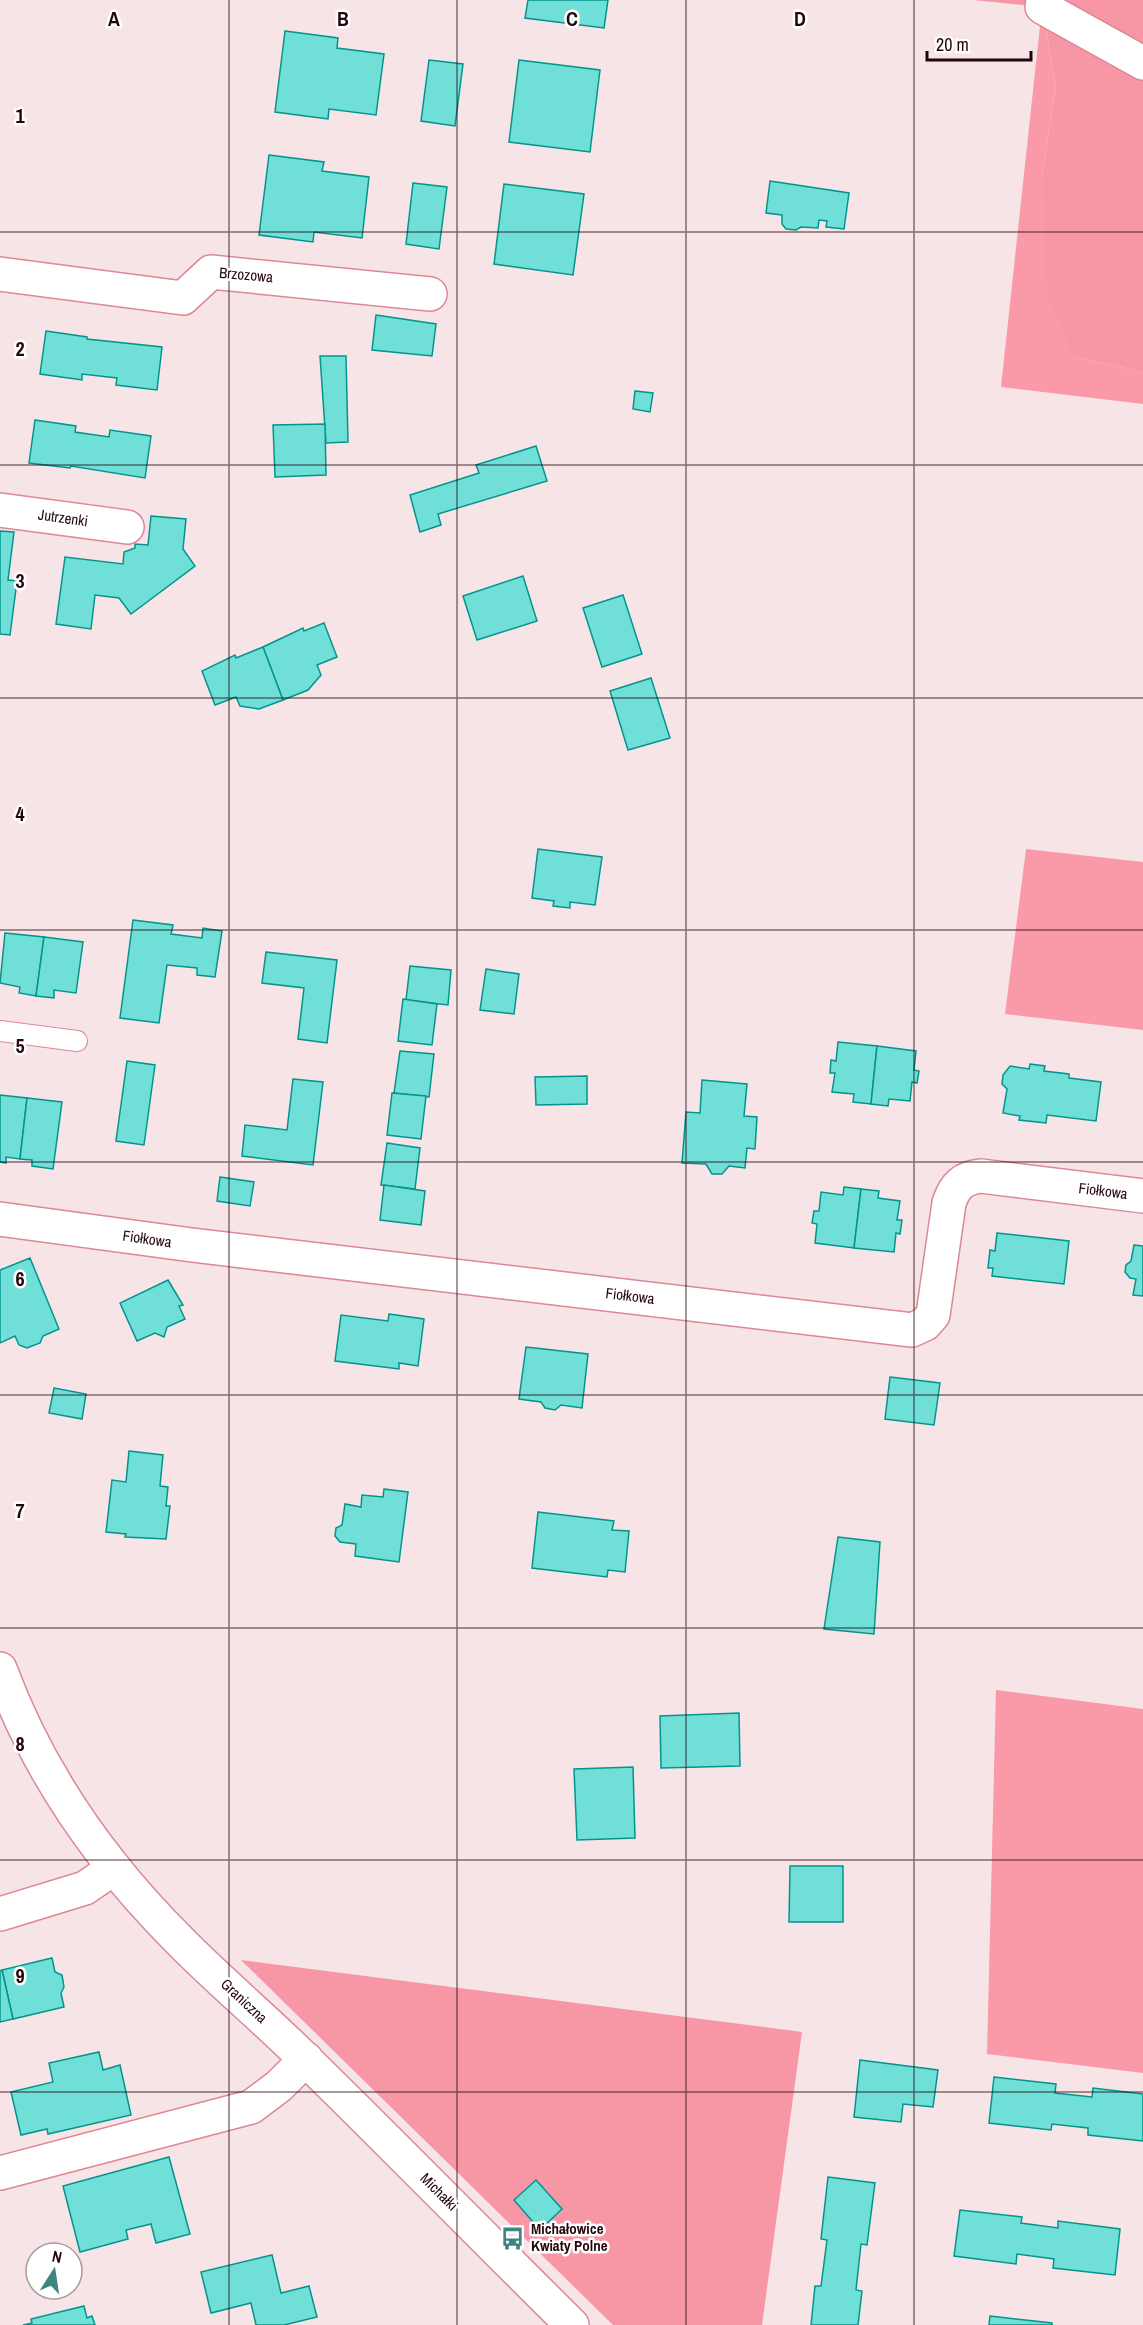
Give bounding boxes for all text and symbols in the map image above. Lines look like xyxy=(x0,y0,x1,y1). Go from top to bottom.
text: A xyxy=(108,5,120,32)
text: B xyxy=(337,5,349,32)
text: C xyxy=(566,5,578,32)
text: D xyxy=(794,5,806,32)
scale bar xyxy=(927,24,1030,62)
text: 20 m xyxy=(936,32,969,57)
text: 1 xyxy=(15,102,25,129)
street label: Brzozowa xyxy=(218,262,274,287)
text: 2 xyxy=(15,335,25,362)
street label: Jutrzenki xyxy=(37,504,89,531)
text: 3 xyxy=(15,567,25,594)
text: 4 xyxy=(15,800,25,827)
text: 5 xyxy=(15,1032,25,1059)
street label: Fiołkowa xyxy=(1077,1177,1129,1204)
street label: Fiołkowa xyxy=(121,1225,173,1252)
text: 6 xyxy=(15,1265,25,1292)
street label: Fiołkowa xyxy=(604,1282,656,1309)
text: 7 xyxy=(15,1497,25,1524)
text: 8 xyxy=(15,1730,25,1757)
text: 9 xyxy=(15,1962,25,1989)
street label: Graniczna xyxy=(216,1974,272,2028)
street label: Michałki xyxy=(416,2168,463,2215)
place label: Michałowice Kwiaty Polne xyxy=(531,2218,608,2256)
bus stop icon: Michałowice Kwiaty Polne xyxy=(500,2225,526,2251)
north arrow xyxy=(24,2241,84,2301)
text: N xyxy=(50,2245,64,2268)

